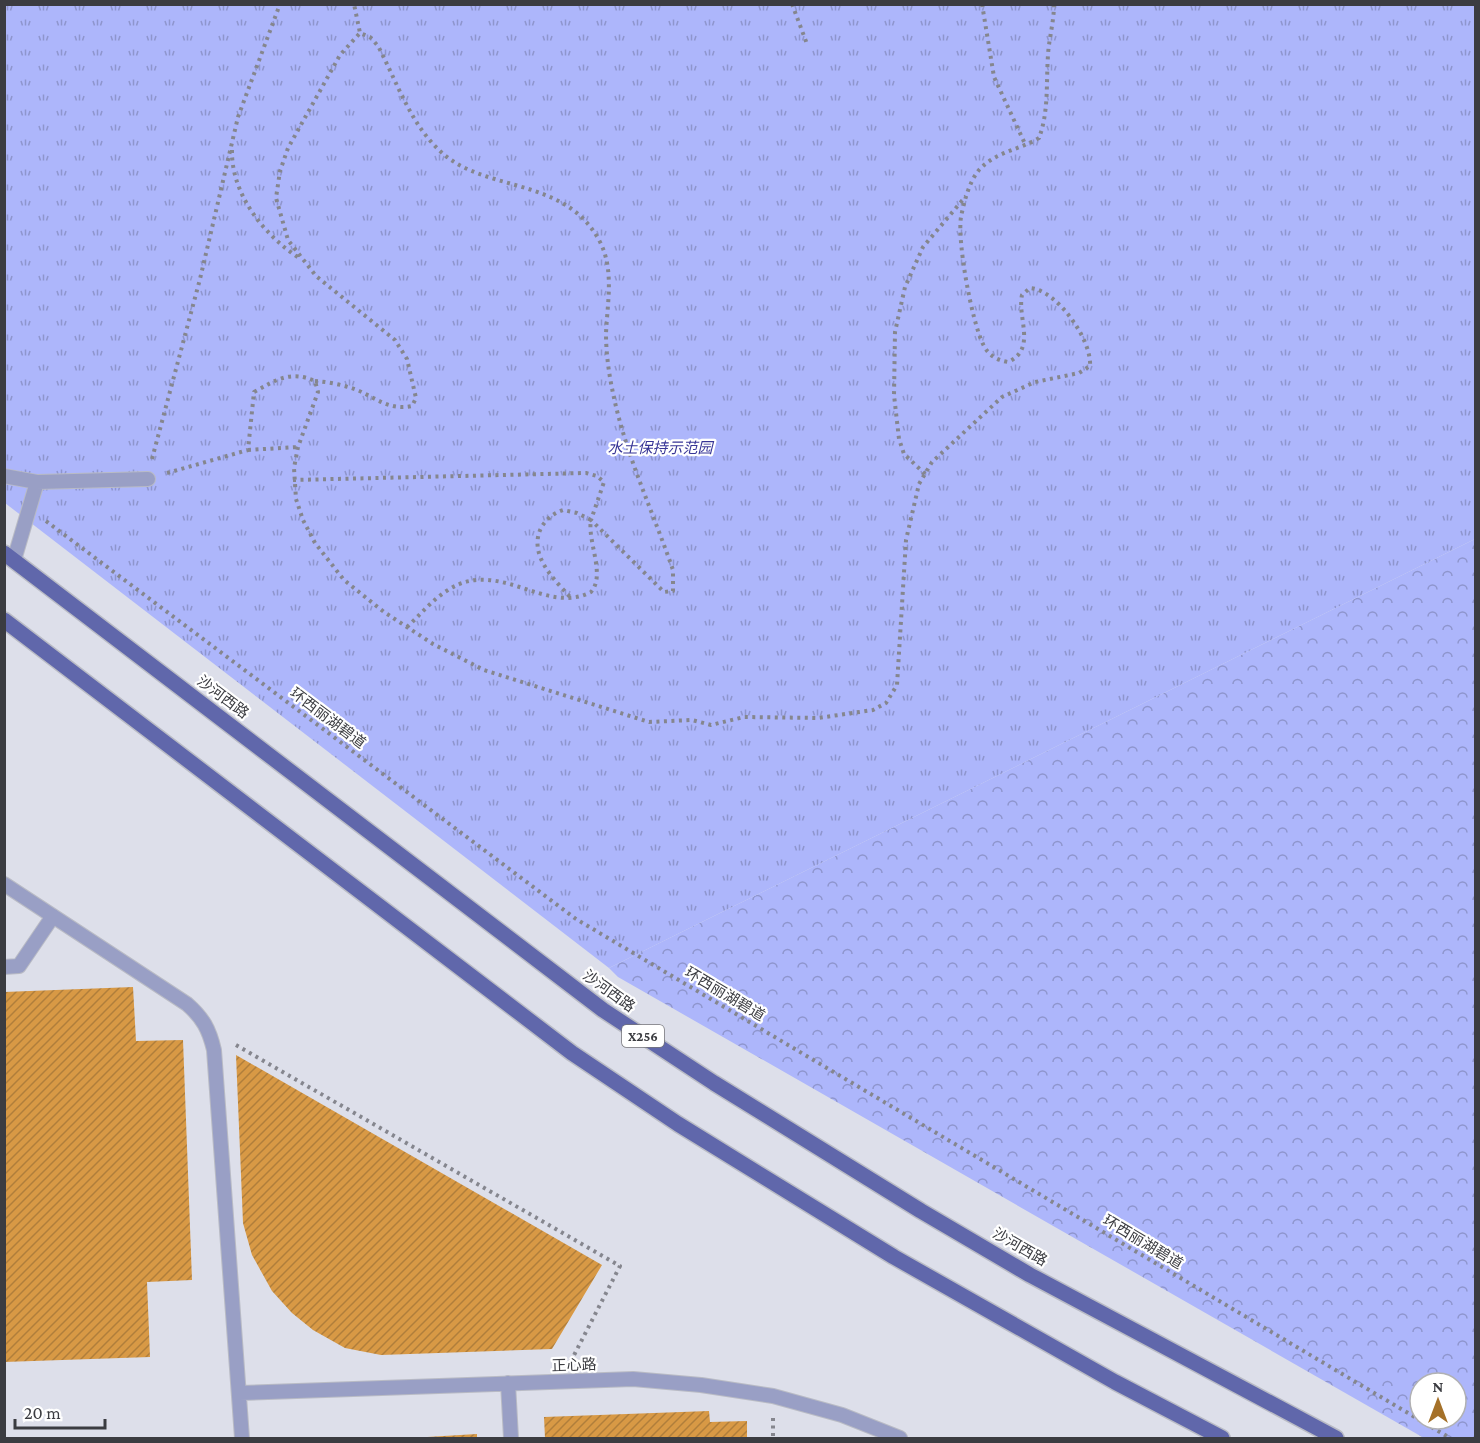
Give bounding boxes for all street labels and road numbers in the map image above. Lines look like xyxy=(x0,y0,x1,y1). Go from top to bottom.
street label: 沙河西路 xyxy=(194,673,252,721)
street label: 环西丽湖碧道 xyxy=(287,685,369,751)
street label: 环西丽湖碧道 xyxy=(682,964,768,1024)
street label: 沙河西路 xyxy=(580,967,638,1015)
road number: X256 xyxy=(622,1025,664,1047)
street label: 环西丽湖碧道 xyxy=(1100,1212,1186,1272)
street label: 沙河西路 xyxy=(990,1225,1050,1269)
street label: 正心路 xyxy=(551,1356,597,1374)

